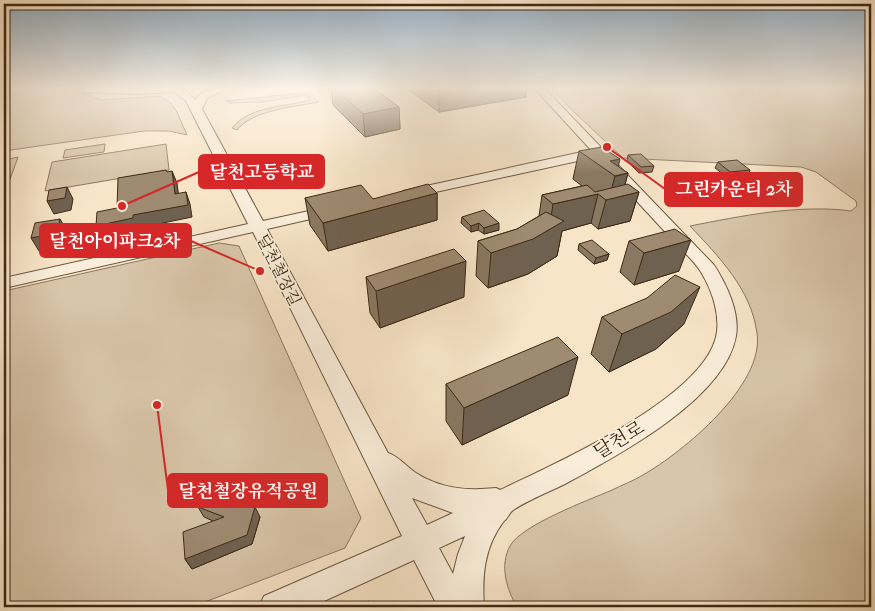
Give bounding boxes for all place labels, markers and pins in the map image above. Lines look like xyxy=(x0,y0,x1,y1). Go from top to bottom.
callout: 달천고등학교 xyxy=(199,155,324,188)
callout: 그린카운티 2차 xyxy=(665,173,802,206)
callout: 달천아이파크2차 xyxy=(40,224,191,257)
callout: 달천철장유적공원 xyxy=(168,474,327,507)

